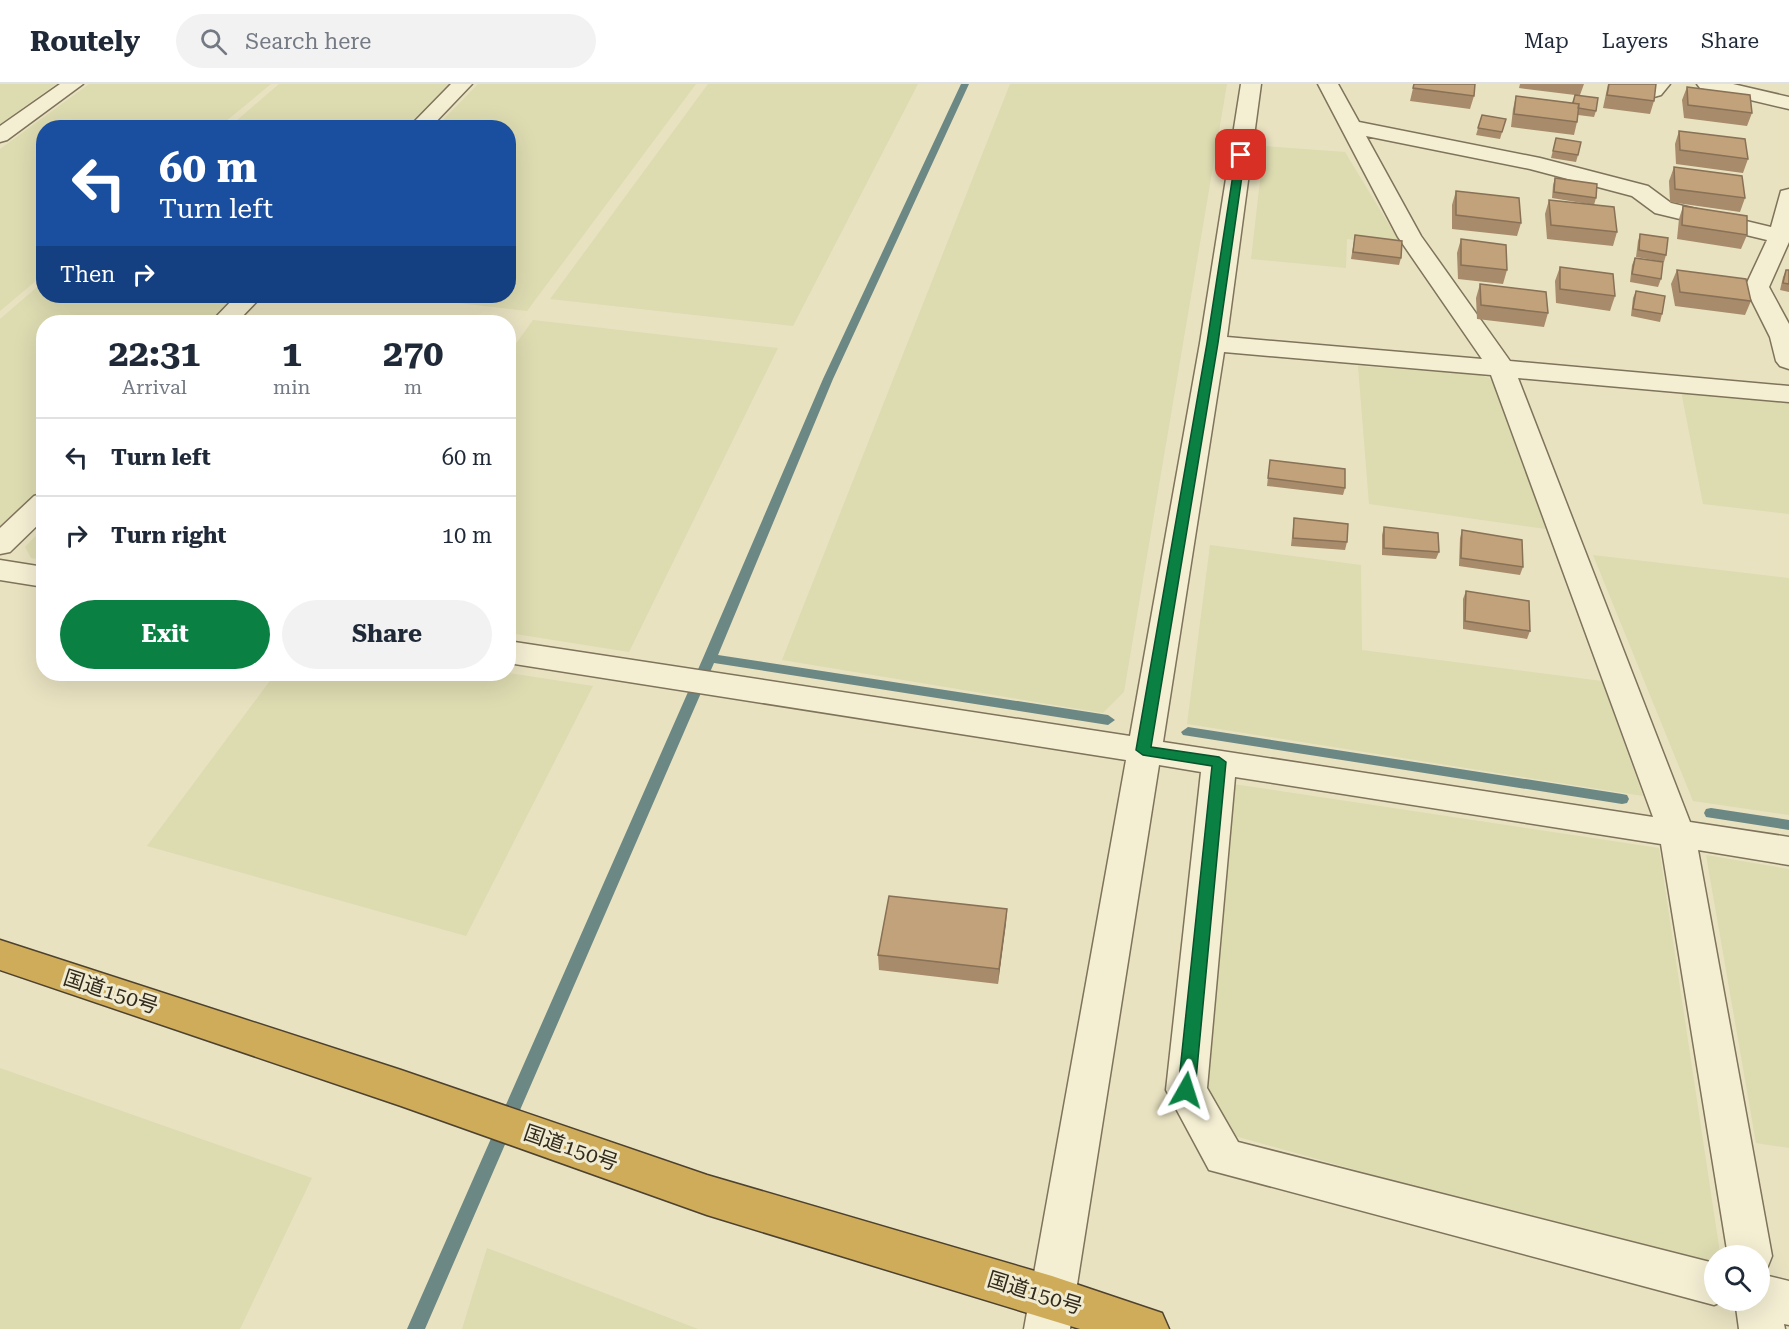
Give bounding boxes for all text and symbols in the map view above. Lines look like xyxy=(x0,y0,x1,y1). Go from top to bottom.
search box xyxy=(176,14,596,68)
text: Routely xyxy=(30,25,140,58)
icon: search xyxy=(197,25,230,58)
text: Search here xyxy=(245,29,371,54)
text: Map xyxy=(1524,29,1569,53)
text: Layers xyxy=(1602,29,1668,53)
text: Share xyxy=(1701,29,1759,53)
pin xyxy=(1215,129,1266,180)
icon: arrive xyxy=(1224,138,1257,171)
text: 60 m xyxy=(159,143,257,192)
icon: left xyxy=(60,144,138,222)
text: Turn left xyxy=(159,193,273,225)
icon: right xyxy=(127,258,160,291)
text: Then xyxy=(60,262,115,287)
text: 22:31 xyxy=(109,333,200,375)
text: 1 xyxy=(282,333,302,375)
text: 270 xyxy=(383,333,443,375)
text: Arrival xyxy=(122,375,187,399)
text: min xyxy=(273,375,310,399)
text: m xyxy=(404,375,422,399)
icon: left xyxy=(60,441,93,474)
text: Turn left xyxy=(111,445,211,470)
text: 60 m xyxy=(442,445,492,470)
icon: right xyxy=(60,519,93,552)
text: Turn right xyxy=(111,523,226,548)
text: 10 m xyxy=(442,523,492,548)
button: Exit xyxy=(60,600,270,669)
button: Share xyxy=(282,600,492,669)
street label: 国道150号 xyxy=(61,965,161,1019)
position arrow xyxy=(1154,1058,1218,1122)
street label: 国道150号 xyxy=(521,1121,621,1175)
map controls xyxy=(1704,1245,1770,1311)
button: search xyxy=(1704,1245,1770,1311)
street label: 国道150号 xyxy=(984,1267,1086,1319)

